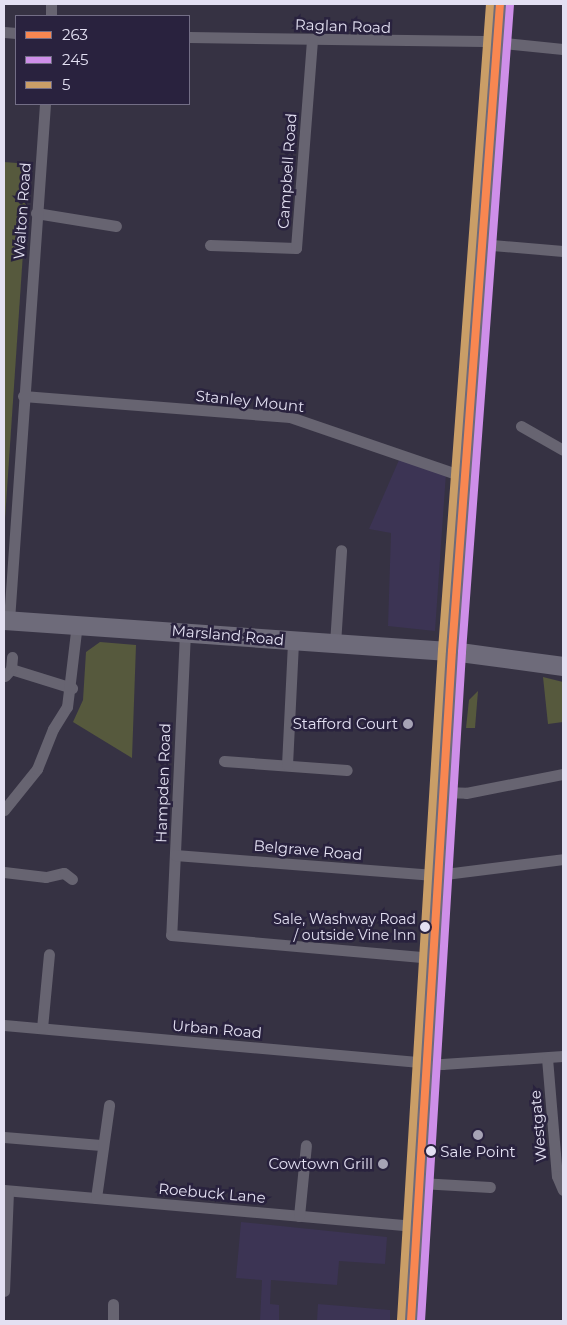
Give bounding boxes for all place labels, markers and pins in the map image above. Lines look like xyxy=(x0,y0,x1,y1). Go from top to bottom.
place label: Stafford Court xyxy=(293,715,398,733)
marker: Stafford Court xyxy=(402,718,414,730)
place label: Sale, Washway Road / outside Vine Inn xyxy=(273,911,416,944)
marker: Sale, Washway Road / outside Vine Inn xyxy=(420,922,430,932)
marker: Sale Point xyxy=(472,1129,484,1141)
place label: Sale Point xyxy=(440,1143,516,1161)
unlabelled marker xyxy=(426,1146,436,1156)
place label: Cowtown Grill xyxy=(268,1155,373,1173)
marker: Cowtown Grill xyxy=(377,1158,389,1170)

